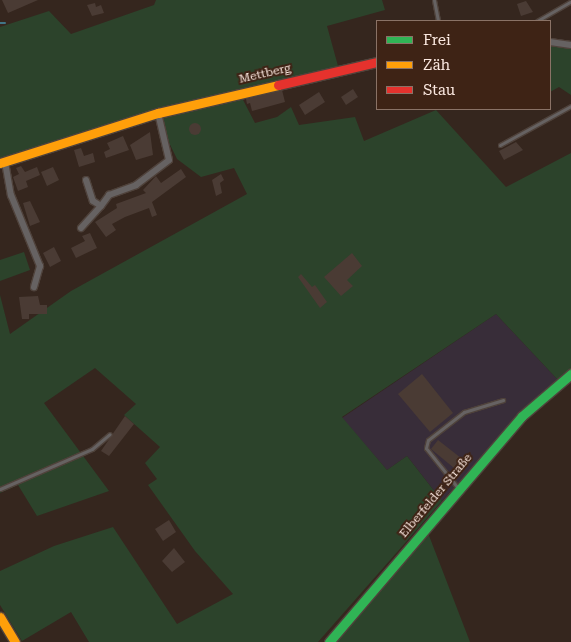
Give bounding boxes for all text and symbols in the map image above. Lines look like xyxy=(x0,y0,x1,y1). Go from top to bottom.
legend xyxy=(376,20,551,110)
text: Frei xyxy=(423,31,451,49)
text: Zäh xyxy=(423,56,450,74)
street label: Mettberg xyxy=(238,61,292,87)
text: Stau xyxy=(423,81,455,99)
street label: Elberfelder Straße xyxy=(397,451,475,541)

